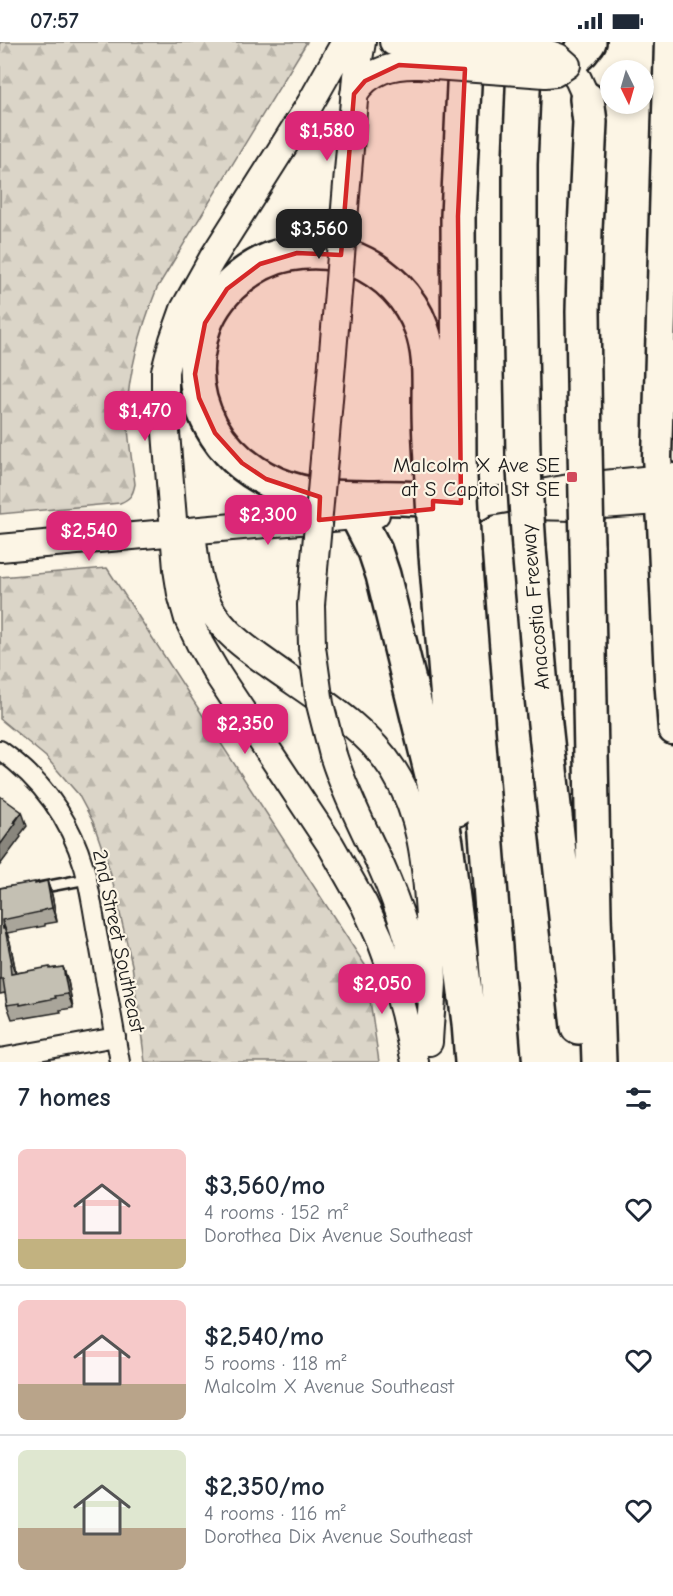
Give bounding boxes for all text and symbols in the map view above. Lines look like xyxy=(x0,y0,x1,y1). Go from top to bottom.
text: 07:57 xyxy=(30,8,79,34)
north arrow xyxy=(600,60,654,114)
map controls xyxy=(600,60,654,114)
pin: $1,580 xyxy=(278,111,376,162)
text: $1,580 xyxy=(299,119,355,142)
pin: $3,560 xyxy=(270,209,368,260)
text: $3,560 xyxy=(290,217,348,240)
pin: $1,470 xyxy=(96,391,194,442)
text: $1,470 xyxy=(118,399,172,422)
place label: Malcolm X Ave SE at S Capitol St SE xyxy=(393,453,560,501)
marker: Malcolm X Ave SE at S Capitol St SE xyxy=(565,470,579,484)
pin: $2,300 xyxy=(219,495,317,546)
text: $2,300 xyxy=(239,503,297,526)
pin: $2,540 xyxy=(40,511,138,562)
text: $2,540 xyxy=(60,519,118,542)
street label: Anacostia Freeway xyxy=(516,522,554,691)
pin: $2,350 xyxy=(196,704,294,755)
text: $2,350 xyxy=(216,712,274,735)
street label: 2nd Street Southeast xyxy=(88,847,150,1036)
pin: $2,050 xyxy=(333,964,431,1015)
text: $2,050 xyxy=(352,972,412,995)
icon: filters xyxy=(622,1082,655,1115)
text: 7 homes xyxy=(18,1083,111,1113)
text: $3,560/mo xyxy=(204,1171,325,1201)
icon: home xyxy=(66,1173,138,1245)
icon: heart xyxy=(622,1193,655,1226)
text: 4 rooms · 152 m² xyxy=(204,1201,348,1224)
text: Dorothea Dix Avenue Southeast xyxy=(204,1224,472,1247)
text: $2,540/mo xyxy=(204,1322,324,1352)
icon: home xyxy=(66,1324,138,1396)
icon: heart xyxy=(622,1344,655,1377)
text: 5 rooms · 118 m² xyxy=(204,1352,346,1375)
text: Malcolm X Avenue Southeast xyxy=(204,1375,454,1398)
text: $2,350/mo xyxy=(204,1472,325,1502)
icon: home xyxy=(66,1474,138,1546)
icon: heart xyxy=(622,1494,655,1527)
text: 4 rooms · 116 m² xyxy=(204,1502,346,1525)
text: Dorothea Dix Avenue Southeast xyxy=(204,1525,472,1548)

